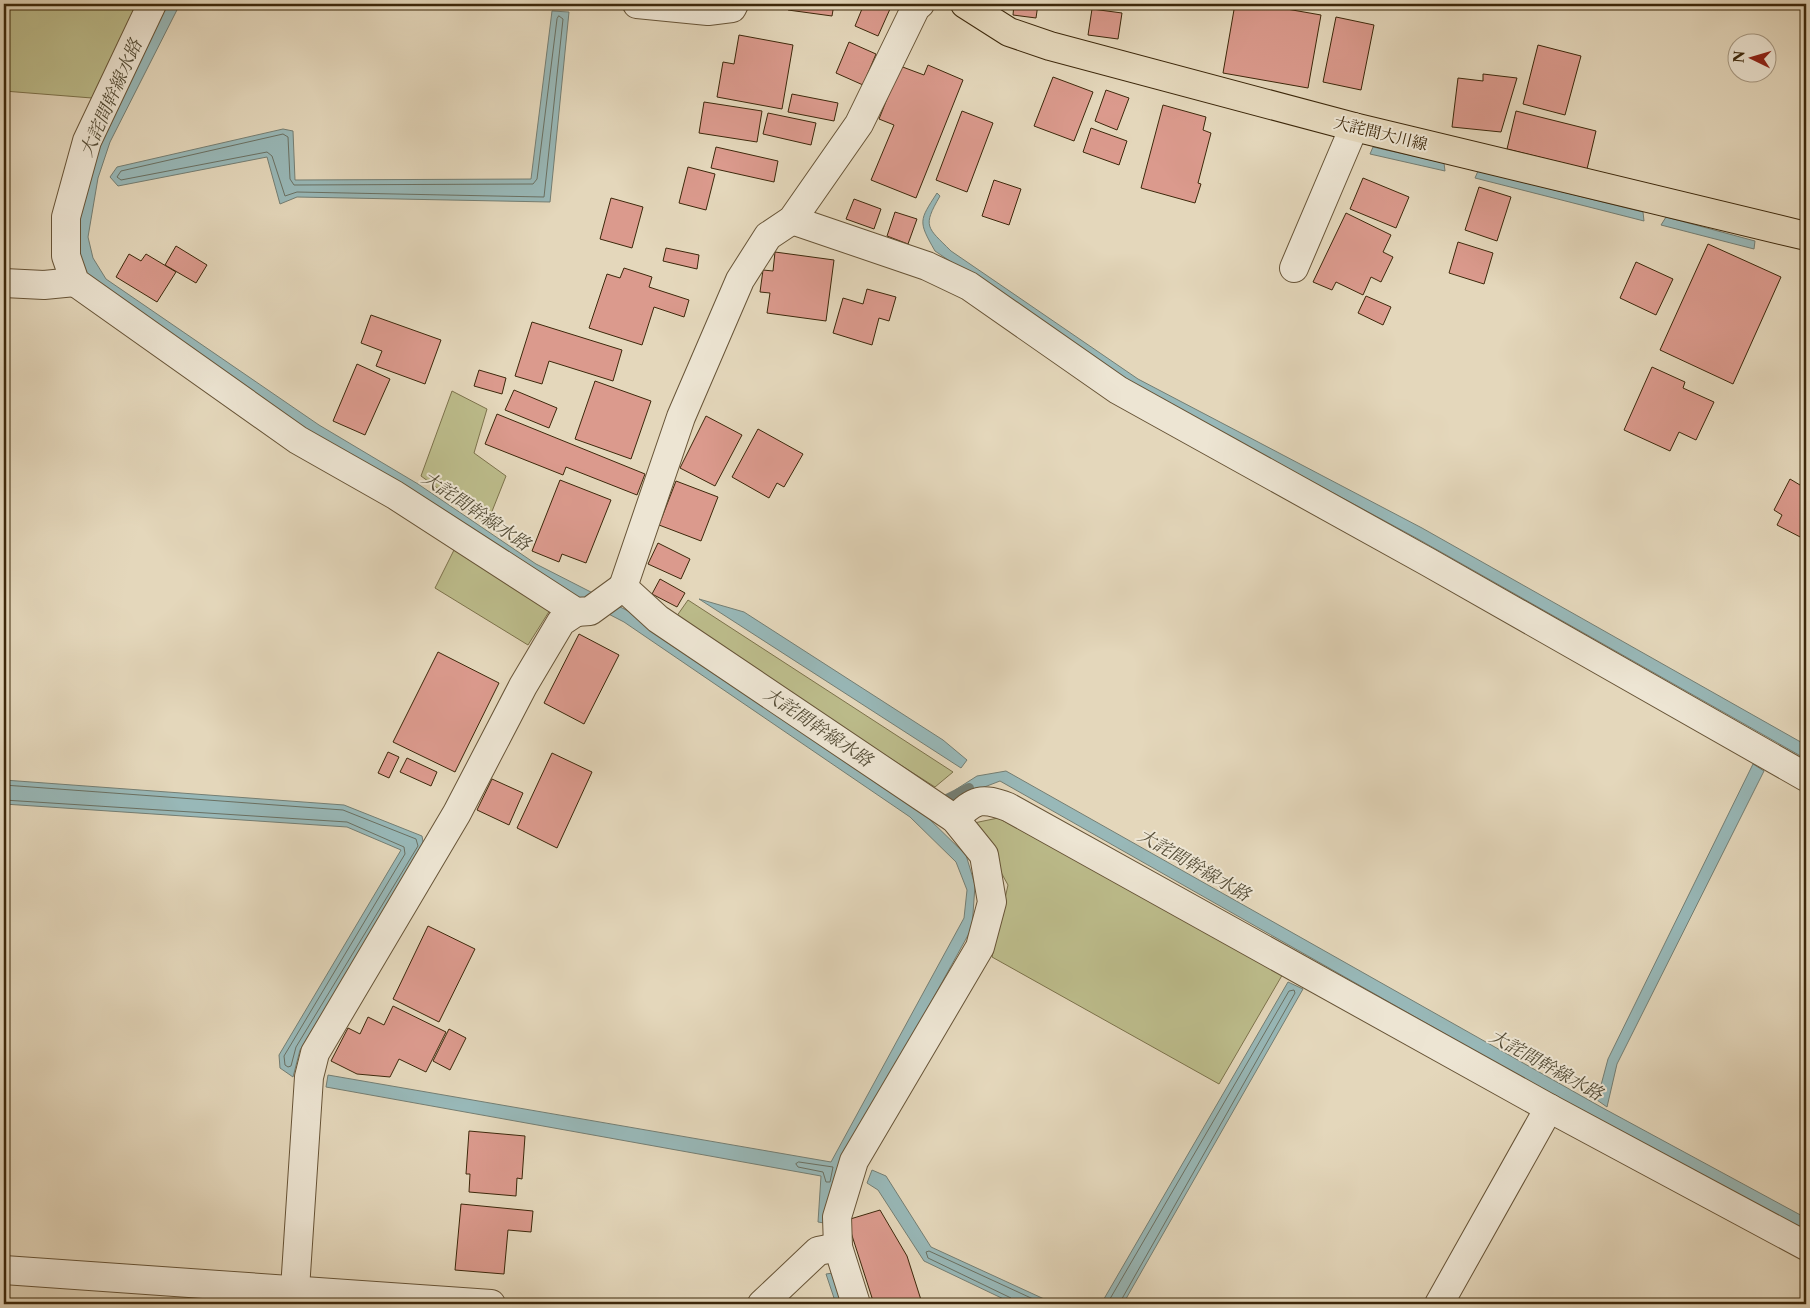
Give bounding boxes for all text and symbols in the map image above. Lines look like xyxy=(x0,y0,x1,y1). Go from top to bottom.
north arrow xyxy=(1728,32,1778,82)
water label: 大詫間幹線水路 xyxy=(75,34,147,160)
text: N xyxy=(1730,50,1749,64)
street label: 大詫間大川線 xyxy=(1332,112,1430,154)
water label: 大詫間幹線水路 xyxy=(418,467,536,556)
water label: 大詫間幹線水路 xyxy=(760,683,878,772)
water label: 大詫間幹線水路 xyxy=(1134,824,1256,907)
water label: 大詫間幹線水路 xyxy=(1486,1025,1608,1106)

